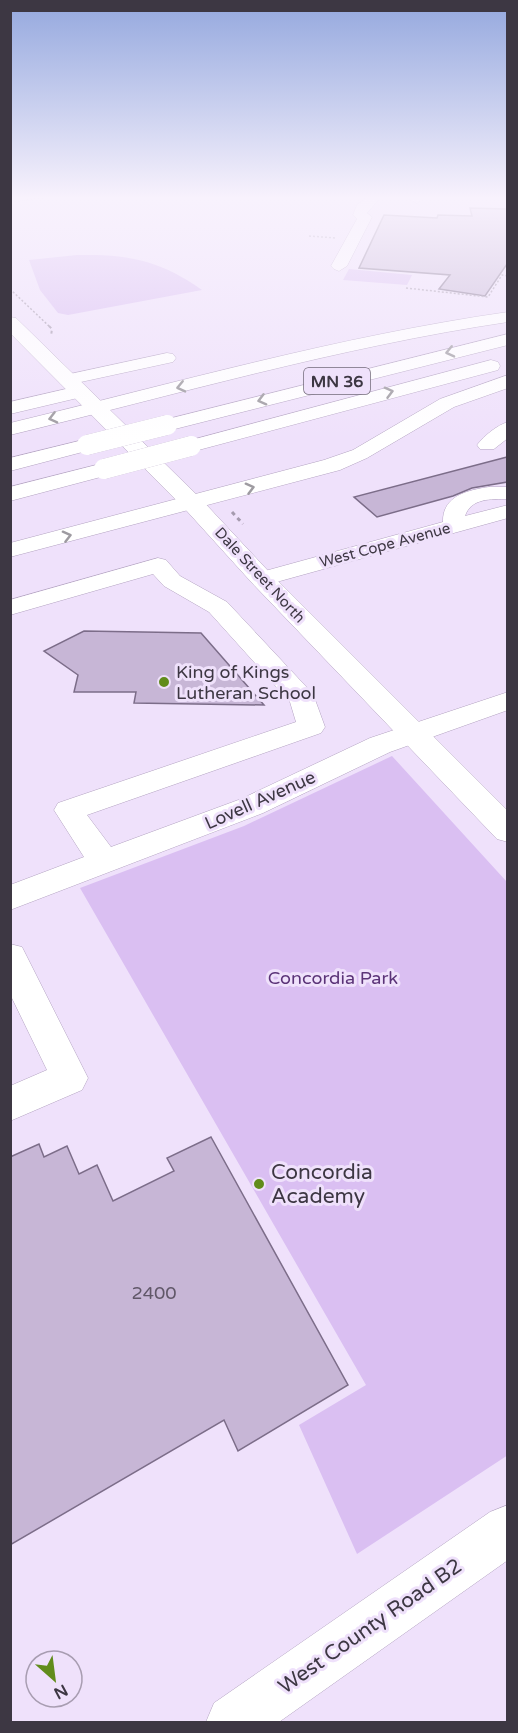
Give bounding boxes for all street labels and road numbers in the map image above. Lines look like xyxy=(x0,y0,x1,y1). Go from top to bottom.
road number: MN 36 xyxy=(304,368,370,394)
street label: West Cope Avenue xyxy=(318,519,452,571)
street label: Dale Street North xyxy=(211,524,309,626)
street label: Lovell Avenue xyxy=(201,766,319,834)
street label: West County Road B2 xyxy=(274,1553,467,1699)

